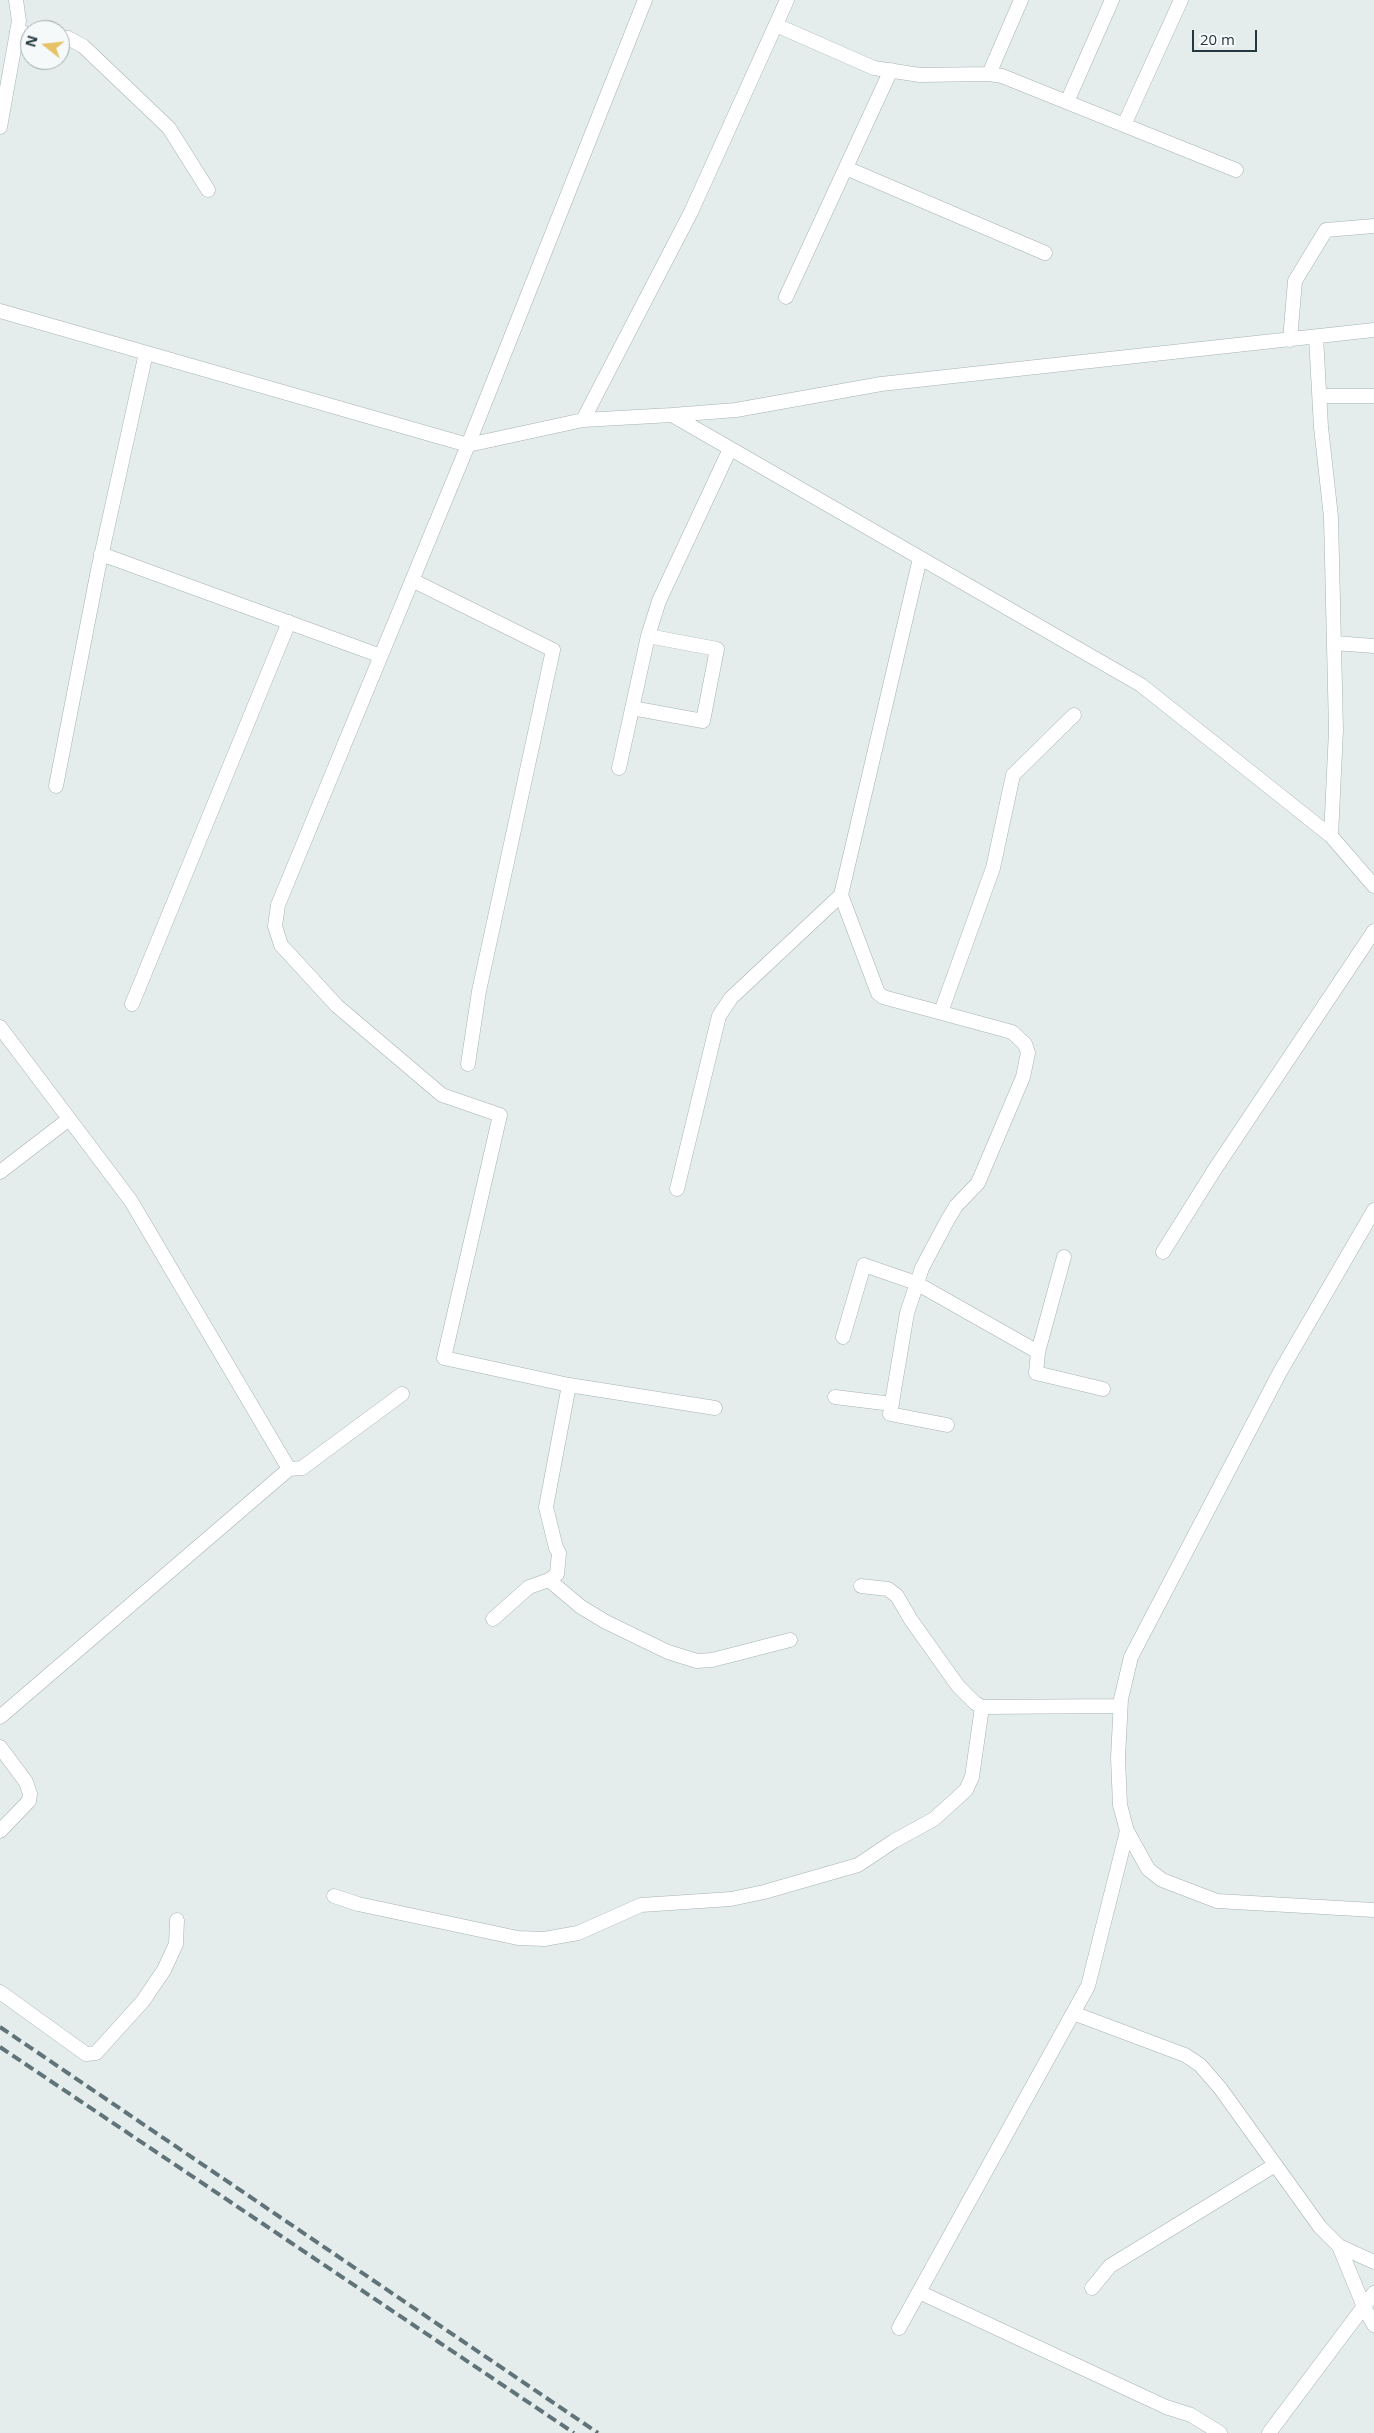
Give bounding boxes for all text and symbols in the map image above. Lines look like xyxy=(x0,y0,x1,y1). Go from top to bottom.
north arrow xyxy=(20,20,70,70)
scale bar xyxy=(1194,20,1259,52)
text: 20 m xyxy=(1200,29,1235,49)
text: N xyxy=(20,33,42,49)

